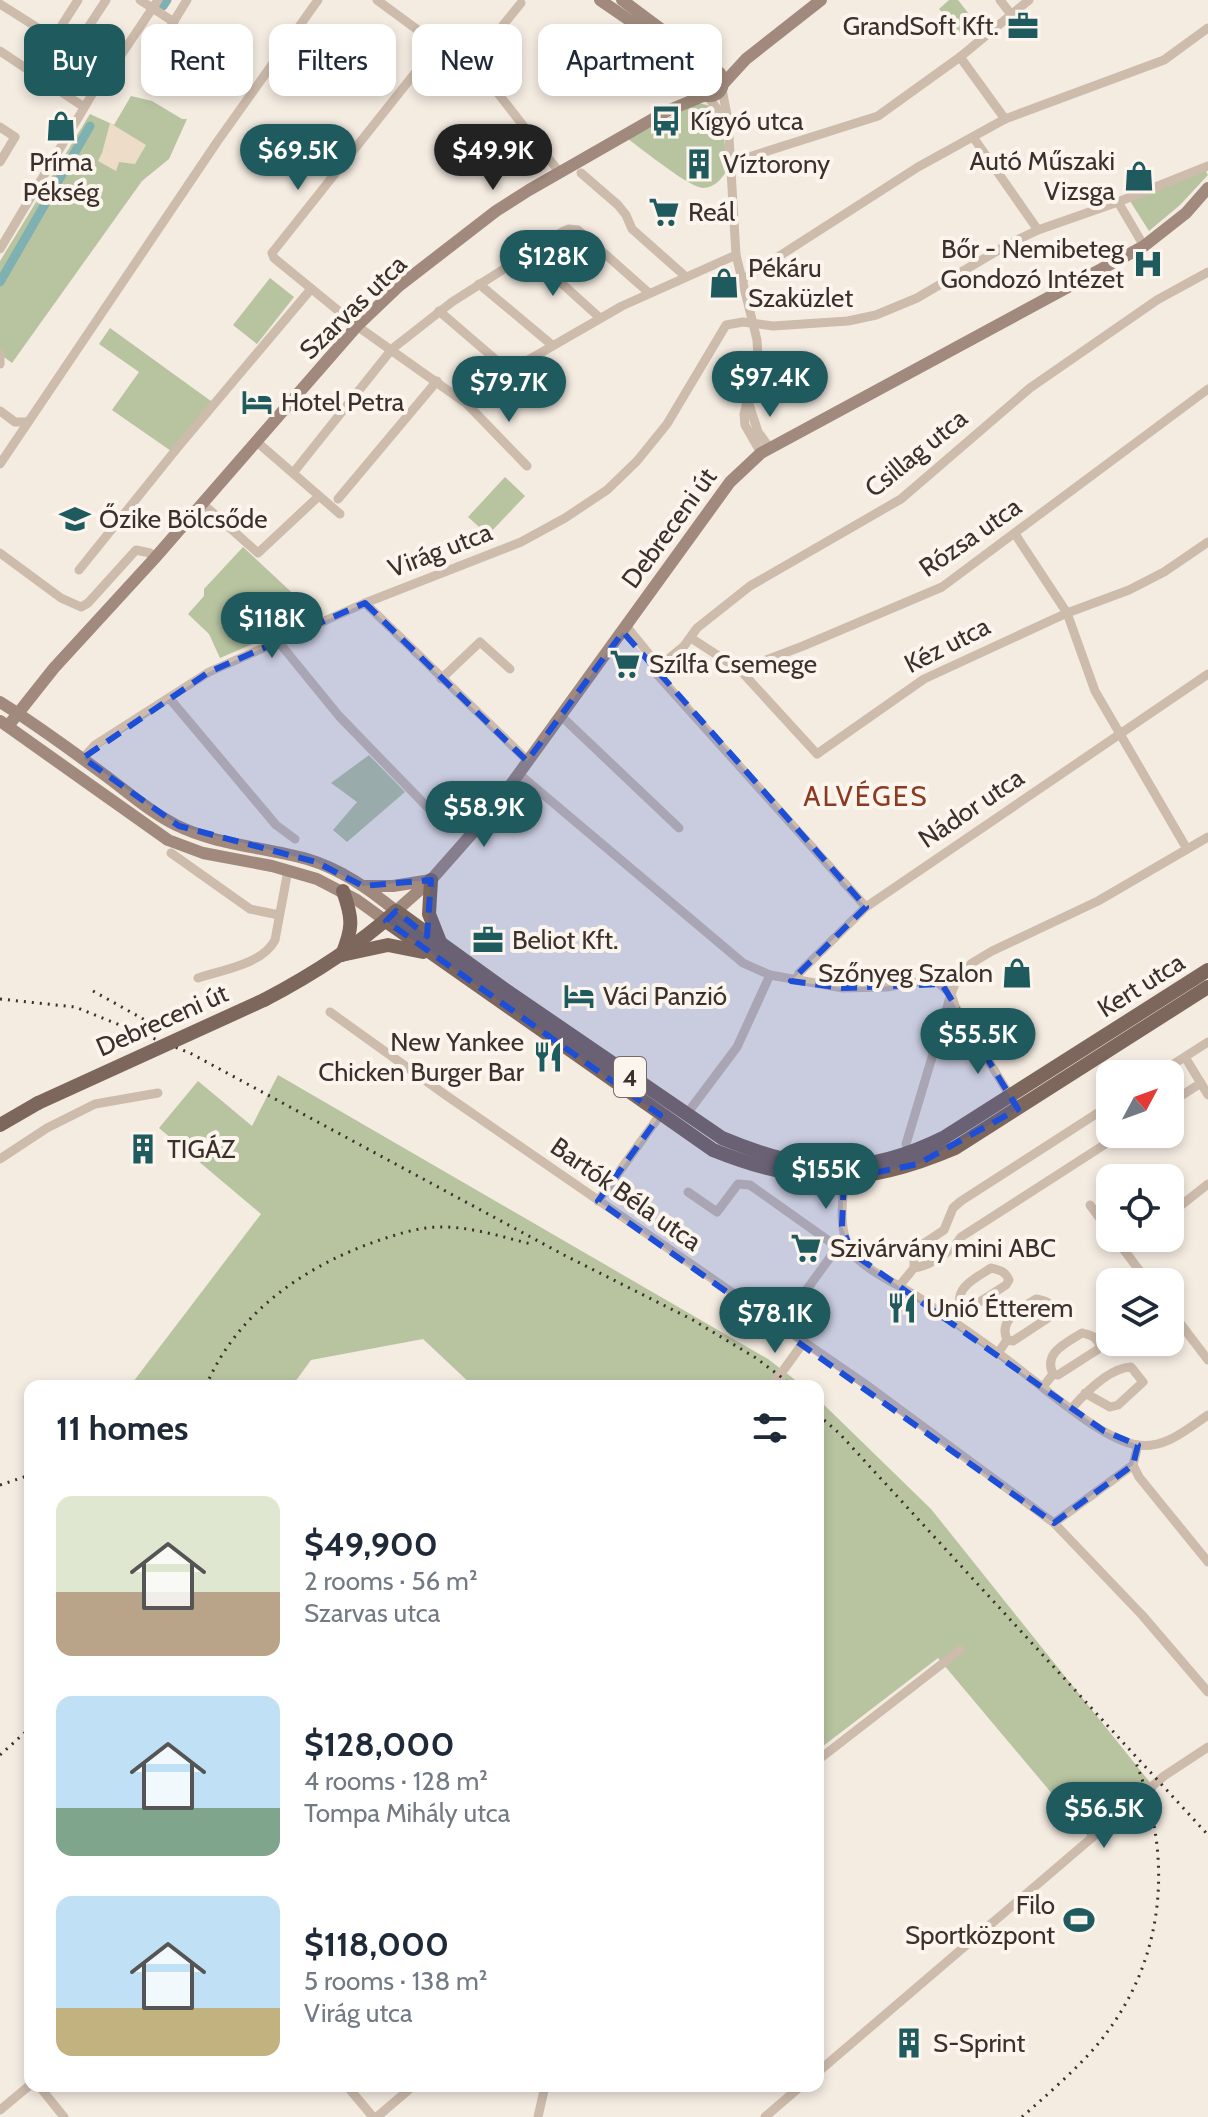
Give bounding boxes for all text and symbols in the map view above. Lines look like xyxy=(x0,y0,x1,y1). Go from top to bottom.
office icon: GrandSoft Kft. xyxy=(1006,9,1040,43)
place label: GrandSoft Kft. xyxy=(843,10,999,42)
chip: Buy xyxy=(24,24,125,96)
chip: Rent xyxy=(141,24,253,96)
chip: Filters xyxy=(269,24,396,96)
chip: New xyxy=(412,24,522,96)
chip: Apartment xyxy=(538,24,722,96)
bus stop icon: Kígyó utca xyxy=(649,104,683,138)
place label: Kígyó utca xyxy=(690,105,804,137)
shop icon: Príma Pékség xyxy=(44,109,78,143)
pin: $69.5K xyxy=(233,124,363,192)
pin: $49.9K xyxy=(428,124,558,192)
text: $69.5K xyxy=(258,134,338,166)
text: $49.9K xyxy=(452,134,534,166)
place label: Autó Műszaki Vizsga xyxy=(969,145,1116,207)
place label: Príma Pékség xyxy=(23,146,100,208)
building icon: Víztorony xyxy=(682,147,716,181)
place label: Víztorony xyxy=(723,148,830,180)
shop icon: Autó Műszaki Vizsga xyxy=(1122,159,1156,193)
supermarket icon: Reál xyxy=(647,195,681,229)
place label: Reál xyxy=(688,196,735,228)
pin: $128K xyxy=(497,230,609,298)
place label: Bőr - Nemibeteg Gondozó Intézet xyxy=(941,233,1125,295)
text: $128K xyxy=(518,240,588,272)
hospital icon: Bőr - Nemibeteg Gondozó Intézet xyxy=(1131,247,1165,281)
street label: Szarvas utca xyxy=(293,248,413,366)
place label: Pékáru Szaküzlet xyxy=(748,252,853,314)
shop icon: Pékáru Szaküzlet xyxy=(707,266,741,300)
pin: $97.4K xyxy=(705,351,835,419)
pin: $79.7K xyxy=(444,356,574,424)
text: $97.4K xyxy=(730,361,810,393)
text: $79.7K xyxy=(470,366,548,398)
hotel icon: Hotel Petra xyxy=(240,385,274,419)
place label: Hotel Petra xyxy=(281,386,405,418)
street label: Csillag utca xyxy=(858,402,974,504)
street label: Debreceni út xyxy=(615,461,723,594)
street label: Rózsa utca xyxy=(913,490,1028,584)
school or university icon: Őzike Bölcsőde xyxy=(58,502,92,536)
place label: Őzike Bölcsőde xyxy=(99,503,267,535)
street label: Virág utca xyxy=(384,515,497,584)
pin: $118K xyxy=(216,592,328,660)
text: $118K xyxy=(239,602,305,634)
street label: Kéz utca xyxy=(899,610,996,680)
supermarket icon: Szílfa Csemege xyxy=(608,647,642,681)
place label: Szílfa Csemege xyxy=(649,648,817,680)
street label: Nádor utca xyxy=(912,761,1030,855)
district label: ALVÉGES xyxy=(803,779,929,813)
pin: $58.9K xyxy=(419,781,549,849)
text: $58.9K xyxy=(443,791,525,823)
office icon: Beliot Kft. xyxy=(471,923,505,957)
place label: Beliot Kft. xyxy=(512,924,618,956)
street label: Kert utca xyxy=(1092,946,1191,1024)
shop icon: Szőnyeg Szalon xyxy=(1000,956,1034,990)
place label: Szőnyeg Szalon xyxy=(818,957,993,989)
street label: Debreceni út xyxy=(91,977,233,1063)
hotel icon: Váci Panzió xyxy=(562,979,596,1013)
place label: Váci Panzió xyxy=(603,980,727,1012)
pin: $55.5K xyxy=(913,1008,1043,1076)
text: $55.5K xyxy=(938,1018,1018,1050)
place label: New Yankee Chicken Burger Bar xyxy=(318,1026,525,1088)
restaurant icon: New Yankee Chicken Burger Bar xyxy=(531,1040,565,1074)
road number: 4 xyxy=(614,1057,646,1097)
north arrow xyxy=(1096,1060,1184,1148)
map controls xyxy=(1096,1060,1184,1356)
street label: Bartók Béla utca xyxy=(545,1130,708,1258)
building icon: TIGÁZ xyxy=(126,1132,160,1166)
place label: TIGÁZ xyxy=(167,1133,236,1165)
pin: $155K xyxy=(770,1143,882,1211)
text: $155K xyxy=(792,1153,860,1185)
button: locate xyxy=(1096,1164,1184,1252)
supermarket icon: Szivárvány mini ABC xyxy=(789,1231,823,1265)
place label: Szivárvány mini ABC xyxy=(830,1232,1056,1264)
button: layers xyxy=(1096,1268,1184,1356)
pin: $78.1K xyxy=(710,1287,840,1355)
restaurant icon: Unió Étterem xyxy=(885,1291,919,1325)
place label: Unió Étterem xyxy=(926,1292,1073,1324)
text: $78.1K xyxy=(737,1297,813,1329)
icon: filters xyxy=(748,1406,792,1450)
text: 11 homes xyxy=(56,1407,188,1449)
text: $49,900 xyxy=(304,1523,438,1565)
icon: home xyxy=(120,1528,216,1624)
text: 2 rooms · 56 m² xyxy=(304,1565,478,1597)
text: Szarvas utca xyxy=(304,1597,440,1629)
text: $128,000 xyxy=(304,1723,454,1765)
icon: home xyxy=(120,1728,216,1824)
text: 4 rooms · 128 m² xyxy=(304,1765,488,1797)
pin: $56.5K xyxy=(1039,1782,1169,1850)
text: $56.5K xyxy=(1064,1792,1144,1824)
text: Tompa Mihály utca xyxy=(304,1797,510,1829)
place label: Filo Sportközpont xyxy=(905,1889,1055,1951)
sports icon: Filo Sportközpont xyxy=(1062,1903,1096,1937)
text: $118,000 xyxy=(304,1923,449,1965)
icon: home xyxy=(120,1928,216,2024)
text: 5 rooms · 138 m² xyxy=(304,1965,487,1997)
text: Virág utca xyxy=(304,1997,412,2029)
building icon: S-Sprint xyxy=(892,2026,926,2060)
place label: S-Sprint xyxy=(933,2027,1025,2059)

